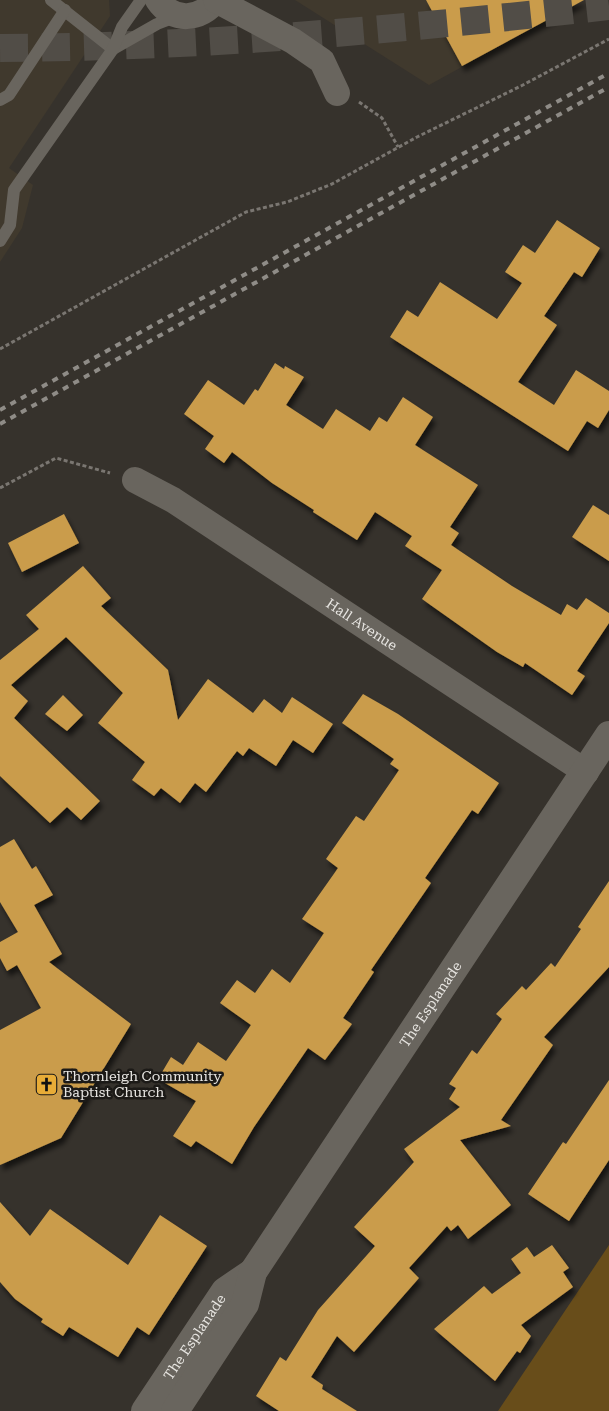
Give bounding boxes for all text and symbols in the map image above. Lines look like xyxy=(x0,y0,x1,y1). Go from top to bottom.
street label: Hall Avenue xyxy=(323,595,401,654)
street label: The Esplanade xyxy=(396,958,465,1050)
place label: Thornleigh Community Baptist Church xyxy=(63,1068,222,1100)
church icon: Thornleigh Community Baptist Church xyxy=(35,1072,59,1096)
street label: The Esplanade xyxy=(160,1291,229,1383)

